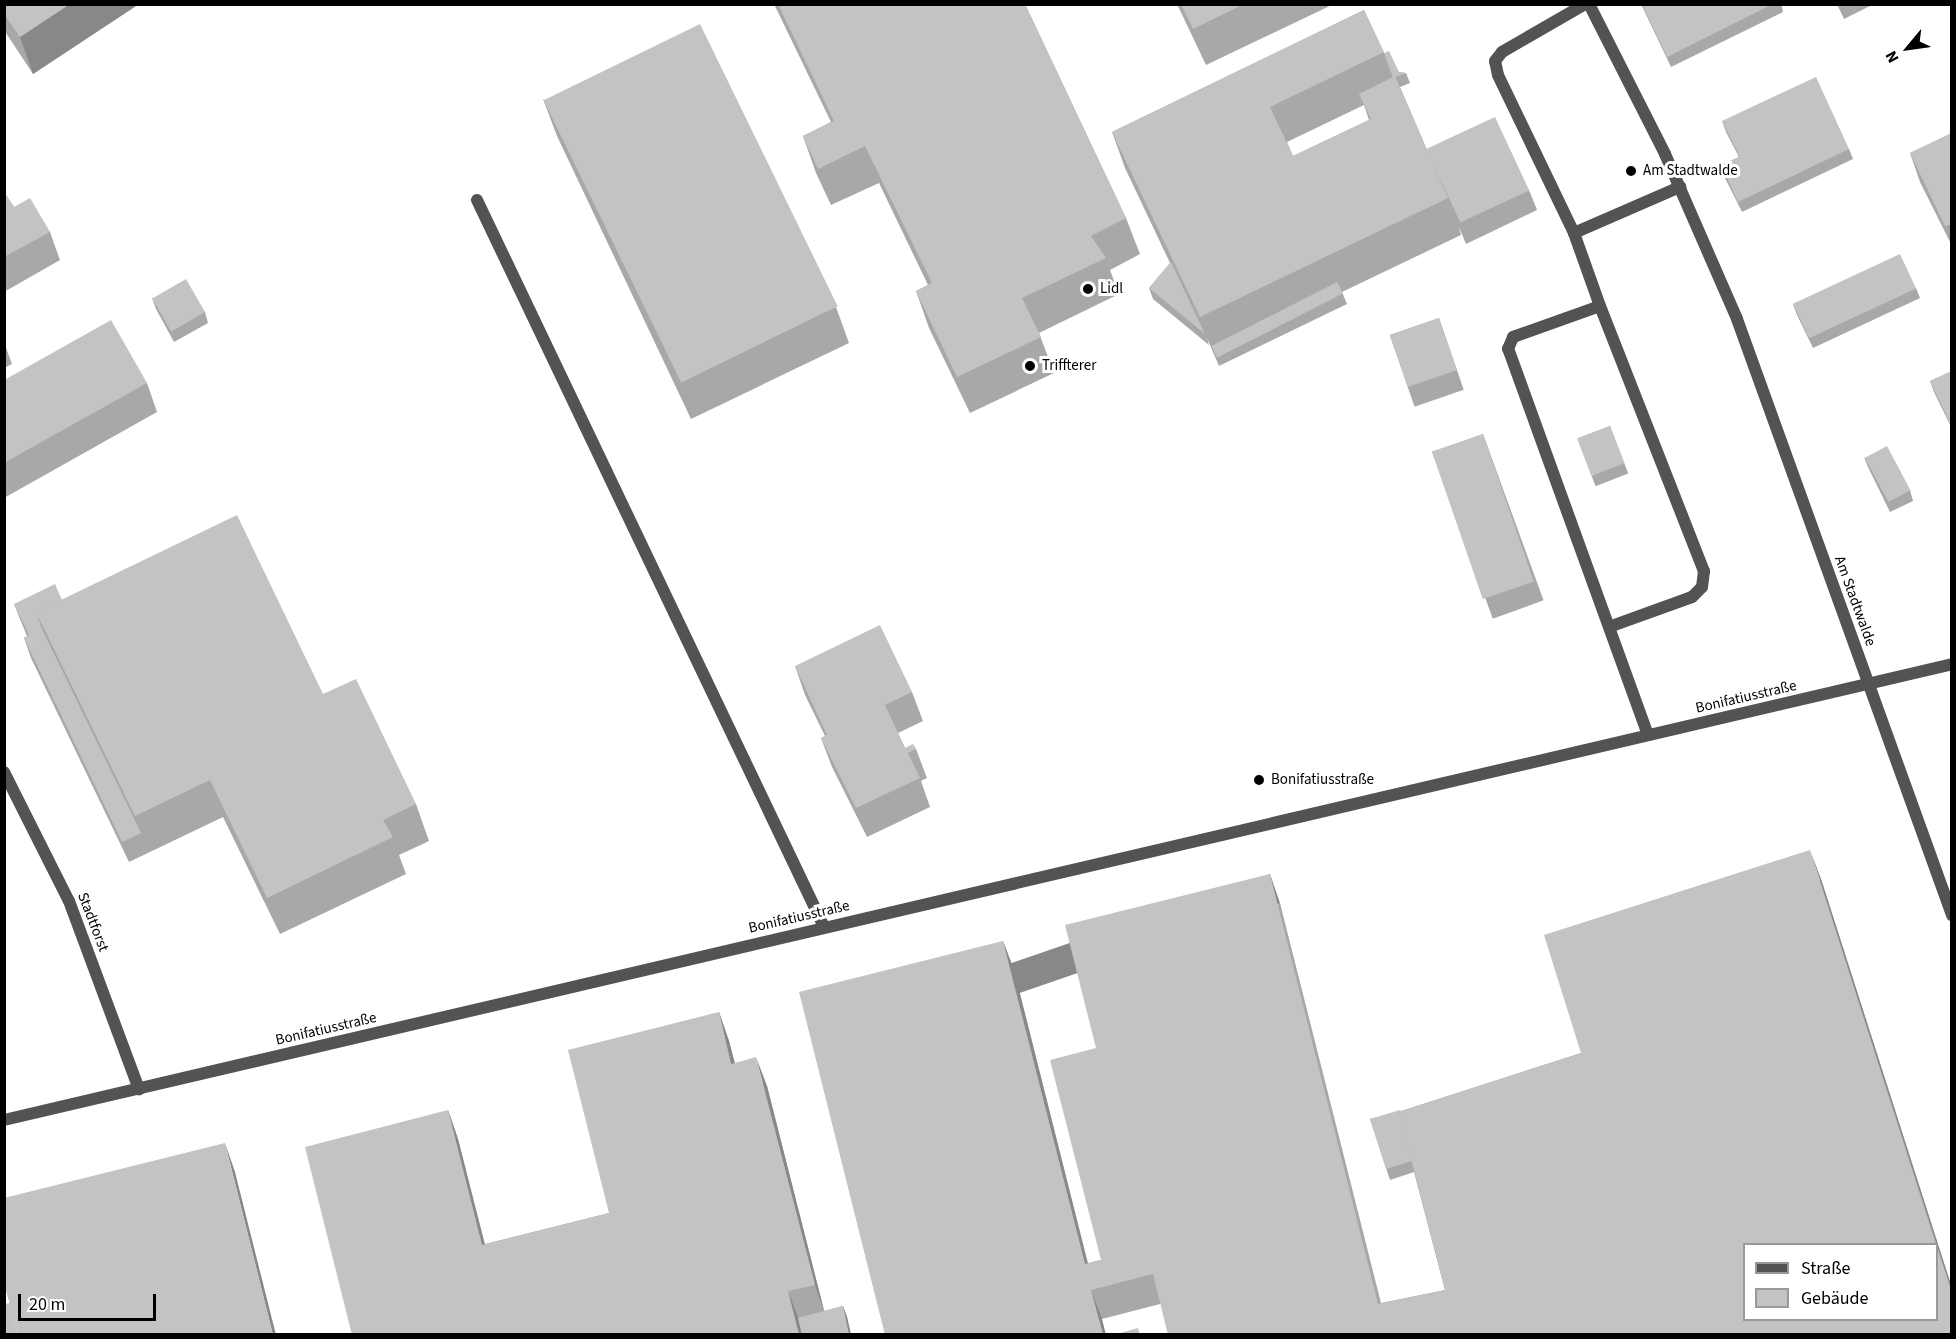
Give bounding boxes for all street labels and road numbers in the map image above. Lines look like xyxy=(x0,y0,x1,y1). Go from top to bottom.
street label: Am Stadtwalde xyxy=(1830,553,1880,649)
street label: Bonifatiusstraße xyxy=(1694,677,1798,717)
street label: Stadtforst xyxy=(74,890,112,954)
street label: Bonifatiusstraße xyxy=(747,897,851,937)
street label: Bonifatiusstraße xyxy=(274,1009,378,1049)

